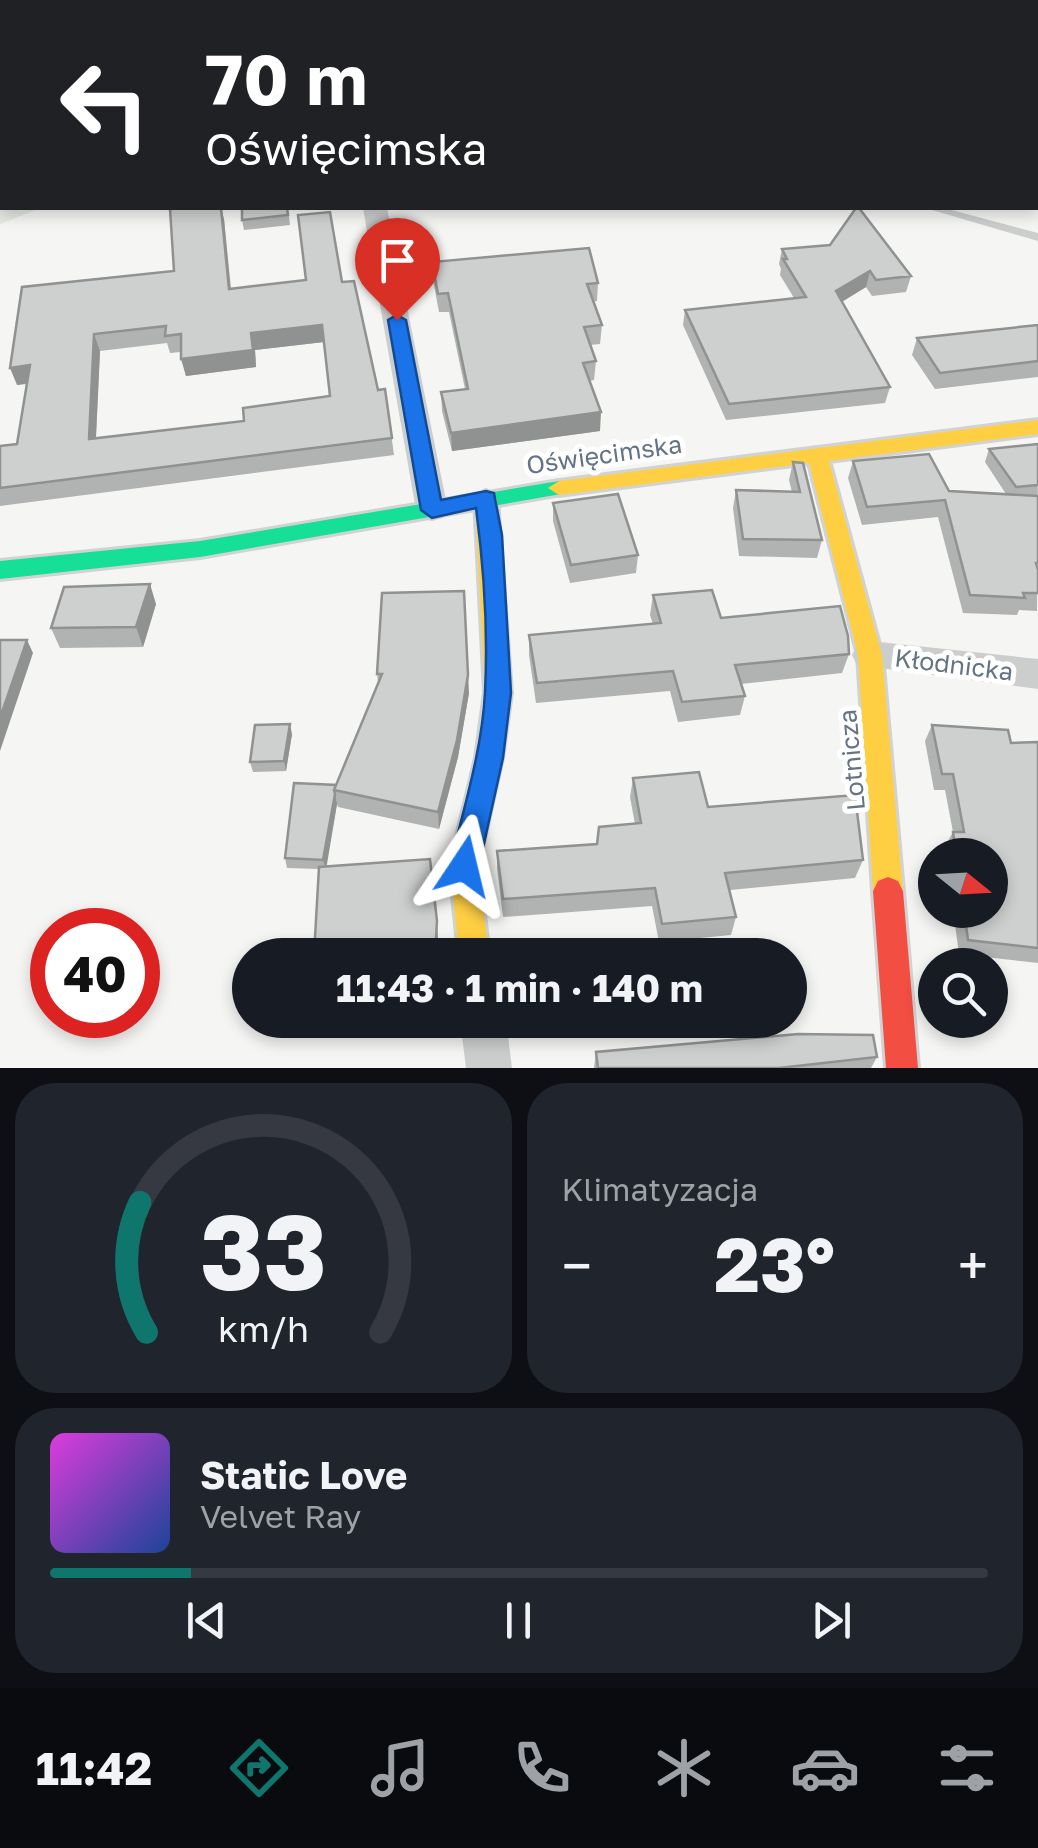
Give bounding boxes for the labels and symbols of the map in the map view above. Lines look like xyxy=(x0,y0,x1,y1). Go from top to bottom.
pin xyxy=(355,218,440,321)
street label: Oświęcimska xyxy=(524,428,684,480)
street label: Kłodnicka xyxy=(893,641,1015,687)
street label: Lotnicza xyxy=(831,708,871,812)
position arrow xyxy=(412,814,516,918)
north arrow xyxy=(918,838,1008,928)
speed limit sign: 40 xyxy=(30,908,160,1038)

